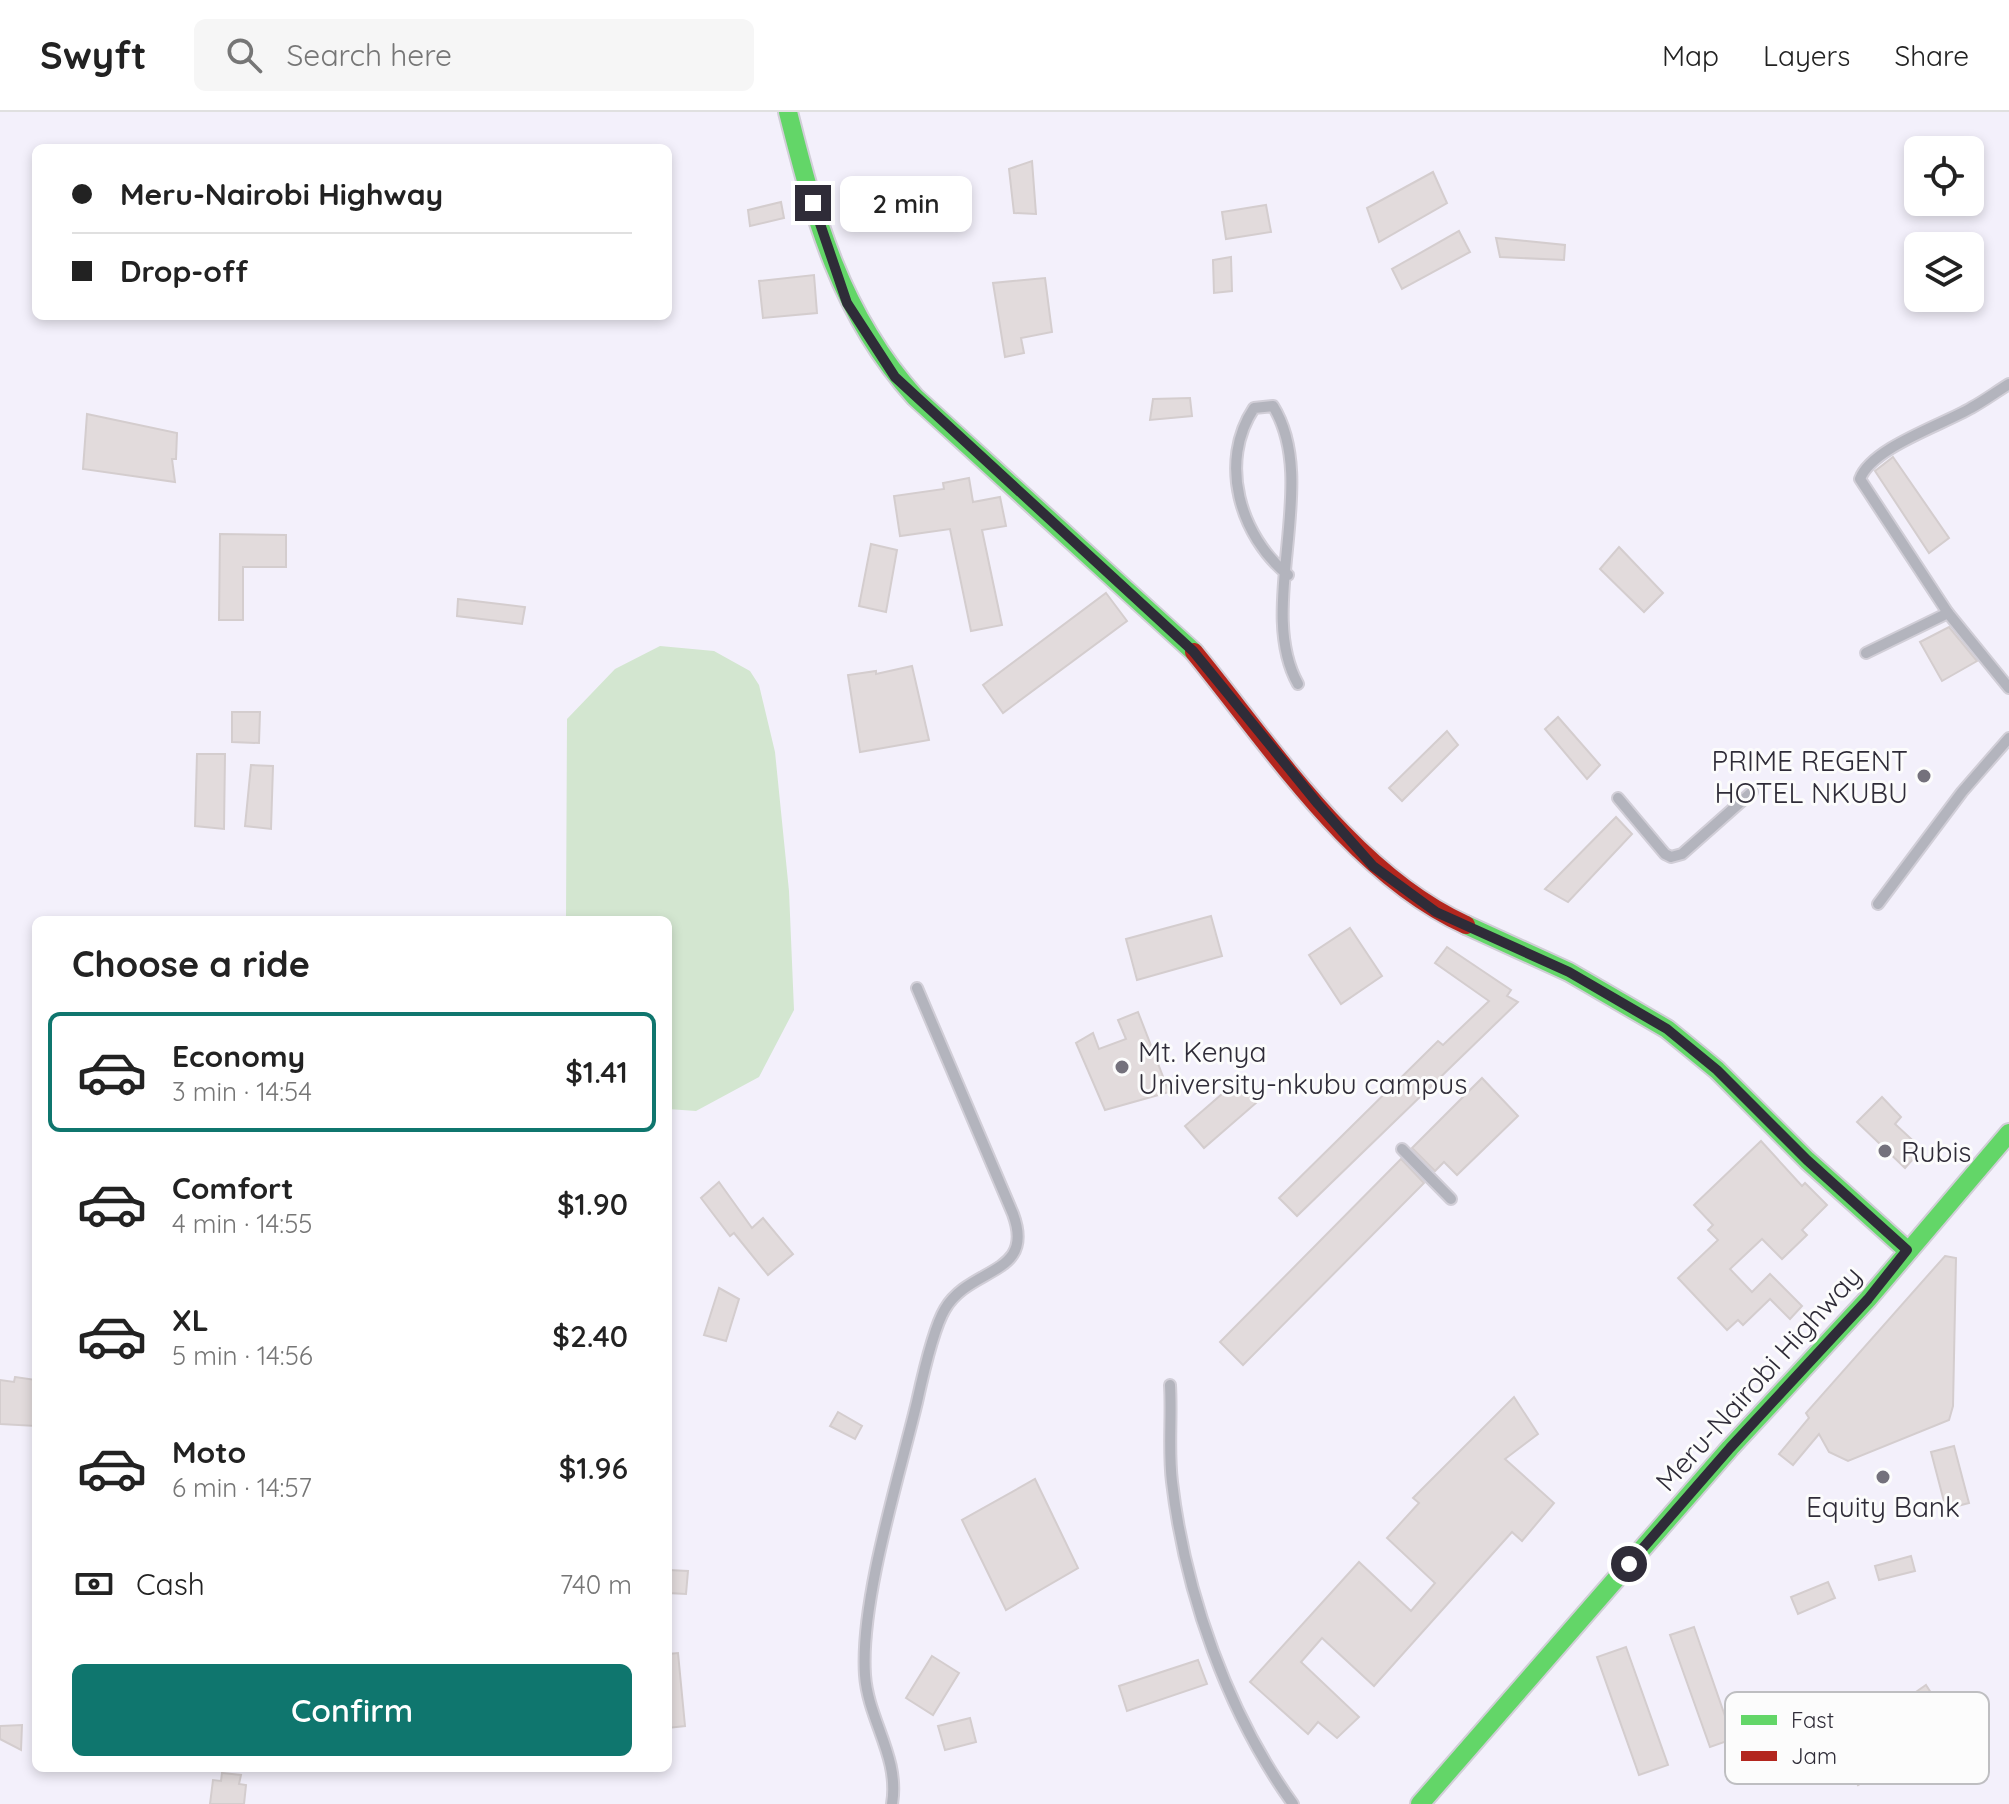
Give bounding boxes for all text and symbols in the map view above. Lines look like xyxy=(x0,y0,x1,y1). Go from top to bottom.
search box xyxy=(194,19,754,91)
text: Swyft xyxy=(40,31,146,79)
icon: search xyxy=(222,33,266,77)
text: Search here xyxy=(286,36,452,74)
text: Map xyxy=(1662,38,1719,73)
text: Layers xyxy=(1763,38,1850,73)
text: Share xyxy=(1894,38,1969,73)
map controls xyxy=(1904,136,1984,312)
button: locate xyxy=(1904,136,1984,216)
text: Meru-Nairobi Highway xyxy=(120,175,443,213)
callout: 2 min xyxy=(841,175,973,231)
route end xyxy=(795,185,831,221)
text: 2 min xyxy=(872,187,940,220)
button: layers xyxy=(1904,232,1984,312)
text: Drop-off xyxy=(120,252,248,290)
place label: PRIME REGENT HOTEL NKUBU xyxy=(1712,743,1908,810)
marker: PRIME REGENT HOTEL NKUBU xyxy=(1915,767,1933,785)
text: Choose a ride xyxy=(72,941,310,986)
place label: Mt. Kenya University-nkubu campus xyxy=(1138,1034,1467,1101)
icon: car xyxy=(76,1036,148,1108)
text: Economy xyxy=(172,1037,305,1075)
text: $1.41 xyxy=(565,1053,628,1091)
marker: Mt. Kenya University-nkubu campus xyxy=(1113,1058,1131,1076)
text: 3 min · 14:54 xyxy=(172,1075,312,1108)
place label: Rubis xyxy=(1901,1134,1972,1169)
marker: Rubis xyxy=(1876,1142,1894,1160)
icon: car xyxy=(76,1168,148,1240)
text: Comfort xyxy=(172,1169,293,1207)
text: $1.90 xyxy=(557,1185,628,1223)
text: 4 min · 14:55 xyxy=(172,1207,313,1240)
street label: Meru-Nairobi Highway xyxy=(1648,1258,1868,1498)
icon: car xyxy=(76,1300,148,1372)
text: XL xyxy=(172,1301,209,1339)
text: $2.40 xyxy=(552,1317,628,1355)
text: 5 min · 14:56 xyxy=(172,1339,313,1372)
icon: car xyxy=(76,1432,148,1504)
text: Moto xyxy=(172,1433,246,1471)
text: $1.96 xyxy=(559,1449,628,1487)
marker: Equity Bank xyxy=(1874,1468,1892,1486)
text: 6 min · 14:57 xyxy=(172,1471,312,1504)
place label: Equity Bank xyxy=(1806,1489,1960,1524)
route start xyxy=(1611,1546,1647,1582)
icon: cash xyxy=(72,1562,116,1606)
text: Cash xyxy=(136,1565,205,1603)
text: 740 m xyxy=(560,1568,632,1601)
button: Confirm xyxy=(72,1664,632,1756)
legend xyxy=(1725,1692,1989,1784)
text: Fast xyxy=(1791,1706,1834,1734)
text: Jam xyxy=(1791,1742,1837,1770)

